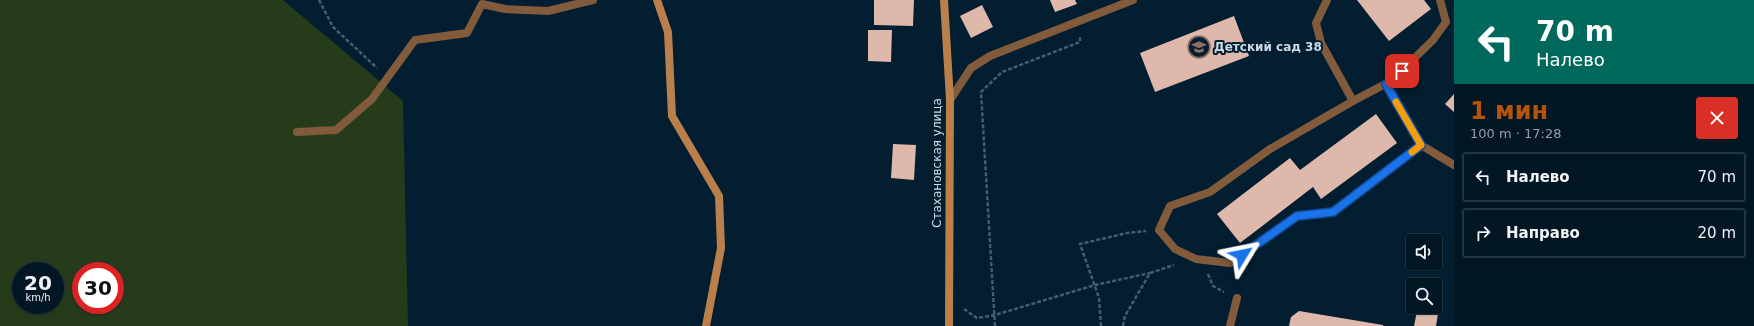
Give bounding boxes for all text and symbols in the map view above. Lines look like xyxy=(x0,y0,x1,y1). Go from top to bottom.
text: 70 m xyxy=(1536,15,1614,48)
icon: left xyxy=(1470,16,1522,68)
school or university icon: Детский сад 38 xyxy=(1186,34,1212,60)
place label: Детский сад 38 xyxy=(1214,40,1322,54)
text: Налево xyxy=(1536,49,1605,70)
pin xyxy=(1385,54,1419,88)
icon: arrive xyxy=(1391,60,1413,82)
text: 1 мин xyxy=(1470,97,1548,125)
button: close xyxy=(1696,97,1738,139)
street label: Стахановская улица xyxy=(930,98,944,228)
text: 100 m · 17:28 xyxy=(1470,126,1561,141)
icon: left xyxy=(1472,166,1494,188)
text: Налево xyxy=(1506,168,1570,186)
text: 70 m xyxy=(1698,168,1736,186)
icon: right xyxy=(1472,222,1494,244)
text: Направо xyxy=(1506,224,1580,242)
text: 20 m xyxy=(1698,224,1736,242)
position arrow xyxy=(1221,234,1263,276)
map controls xyxy=(1406,234,1442,314)
button: sound xyxy=(1406,234,1442,270)
speed limit sign: 30 xyxy=(72,262,124,314)
text: 20 xyxy=(24,271,52,295)
button: search xyxy=(1406,278,1442,314)
text: km/h xyxy=(25,292,51,303)

